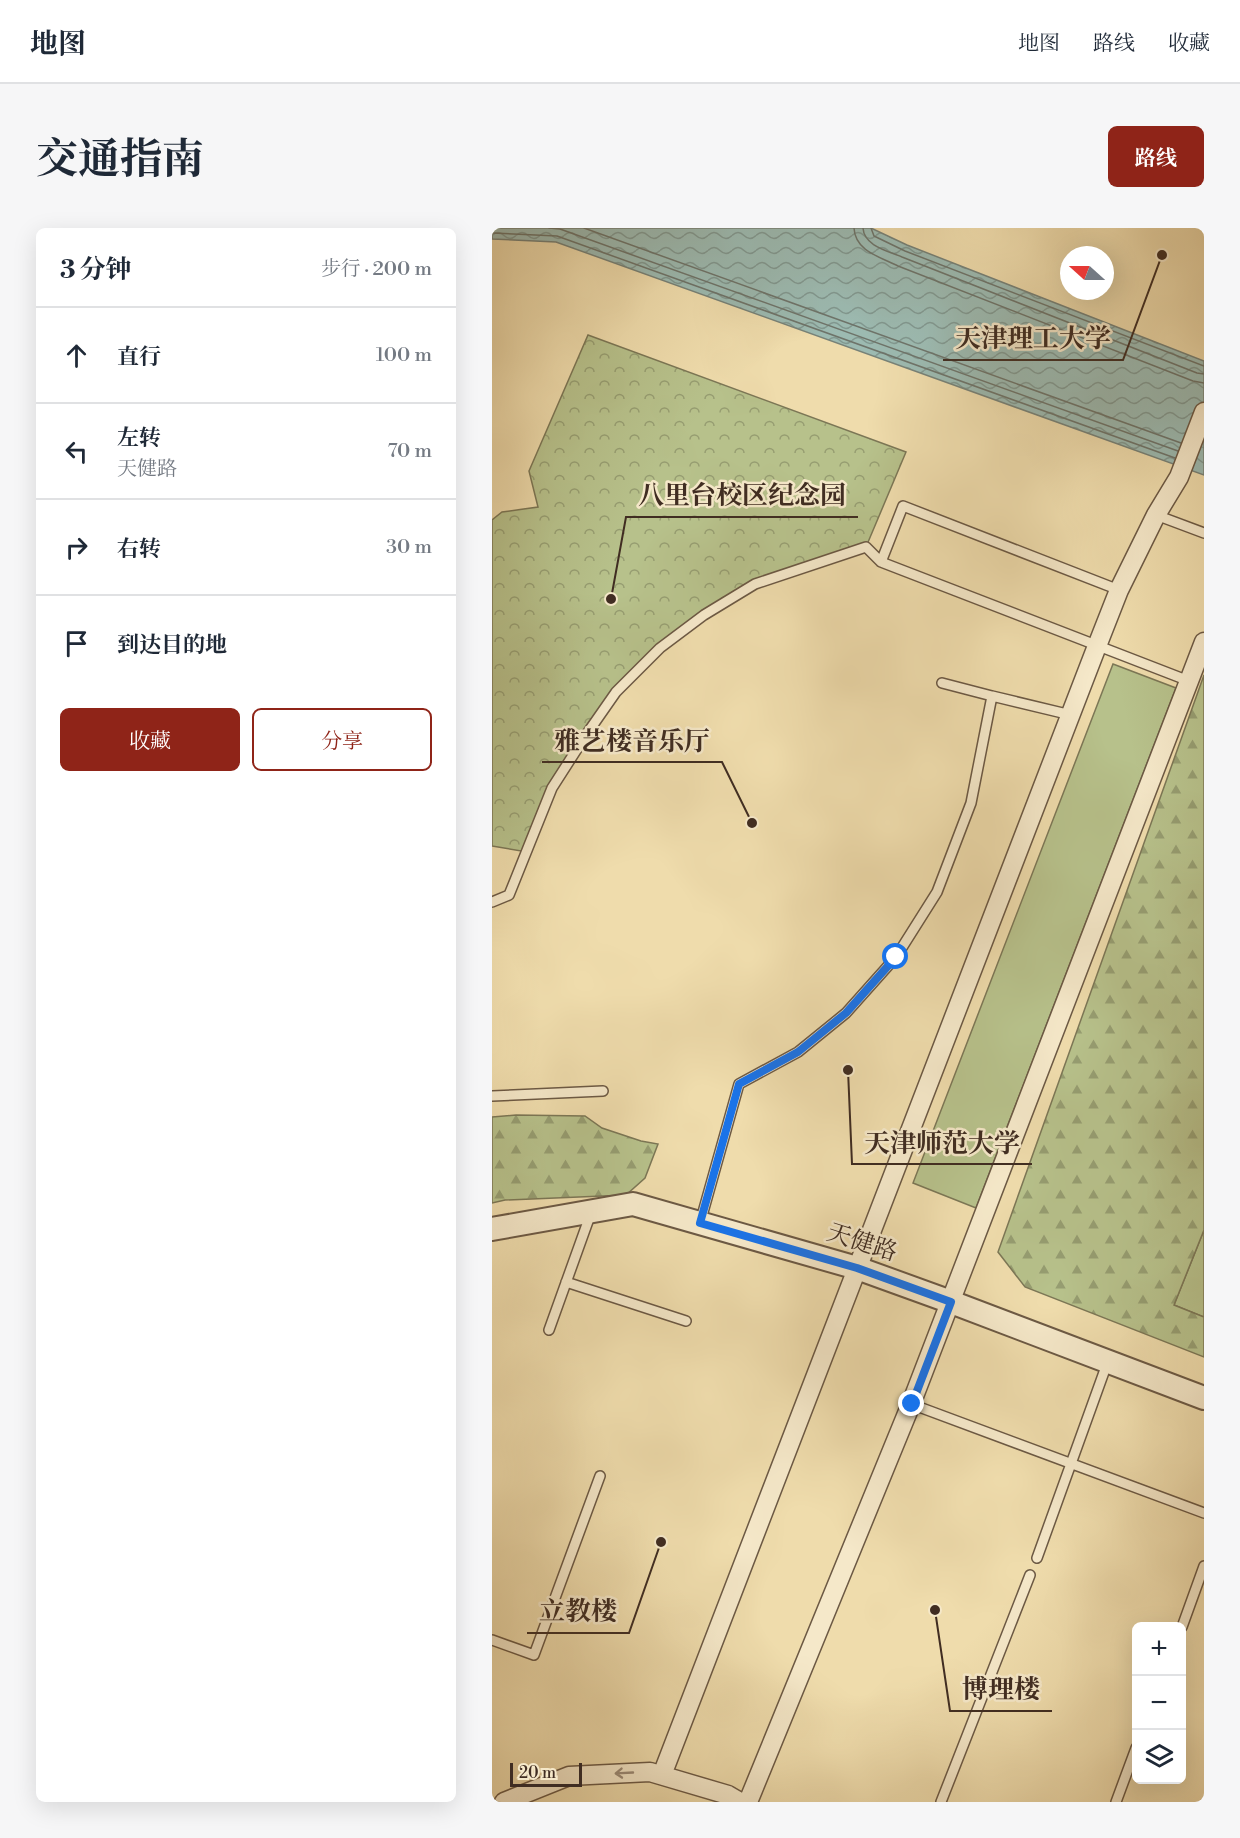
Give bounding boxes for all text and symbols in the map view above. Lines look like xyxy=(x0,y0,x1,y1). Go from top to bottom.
text: 地图 xyxy=(30,27,86,62)
text: 地图 xyxy=(1018,31,1060,57)
text: 路线 xyxy=(1093,31,1135,57)
text: 收藏 xyxy=(1168,31,1210,57)
button: 路线 xyxy=(1108,126,1204,187)
text: 交通指南 xyxy=(36,134,204,187)
north arrow xyxy=(1060,246,1114,300)
text: 3 分钟 xyxy=(60,254,132,286)
text: 步行 · 200 m xyxy=(321,257,432,282)
callout: 天津理工大学 xyxy=(943,316,1123,360)
text: 天津理工大学 xyxy=(955,323,1111,355)
icon: ahead xyxy=(60,339,93,372)
text: 100 m xyxy=(376,343,432,368)
text: 直行 xyxy=(117,344,161,371)
text: 左转 xyxy=(117,425,161,452)
icon: left xyxy=(60,435,93,468)
text: 70 m xyxy=(388,439,432,464)
text: 天健路 xyxy=(117,457,177,482)
callout: 八里台校区纪念园 xyxy=(626,473,858,517)
text: 八里台校区纪念园 xyxy=(638,480,846,512)
icon: right xyxy=(60,531,93,564)
text: 30 m xyxy=(386,535,432,560)
text: 右转 xyxy=(117,536,161,563)
icon: arrive xyxy=(60,627,93,660)
text: 到达目的地 xyxy=(117,632,227,659)
button: 收藏 xyxy=(60,708,240,771)
button: 分享 xyxy=(252,708,432,771)
callout: 雅艺楼音乐厅 xyxy=(542,718,722,762)
text: 雅艺楼音乐厅 xyxy=(554,726,710,758)
route start xyxy=(882,943,908,969)
callout: 天津师范大学 xyxy=(852,1120,1032,1164)
text: 天津师范大学 xyxy=(864,1128,1020,1160)
street label: 天健路 xyxy=(823,1218,901,1268)
route end xyxy=(898,1390,924,1416)
callout: 立教楼 xyxy=(527,1589,629,1633)
text: 立教楼 xyxy=(539,1596,617,1628)
map controls xyxy=(1132,1622,1186,1784)
button: + xyxy=(1132,1622,1186,1676)
callout: 博理楼 xyxy=(950,1667,1052,1711)
text: 博理楼 xyxy=(962,1674,1040,1706)
button: − xyxy=(1132,1676,1186,1730)
button: layers xyxy=(1132,1730,1186,1784)
scale bar xyxy=(510,1760,582,1788)
text: 20 m xyxy=(519,1763,556,1783)
one-way arrow xyxy=(614,1767,634,1778)

